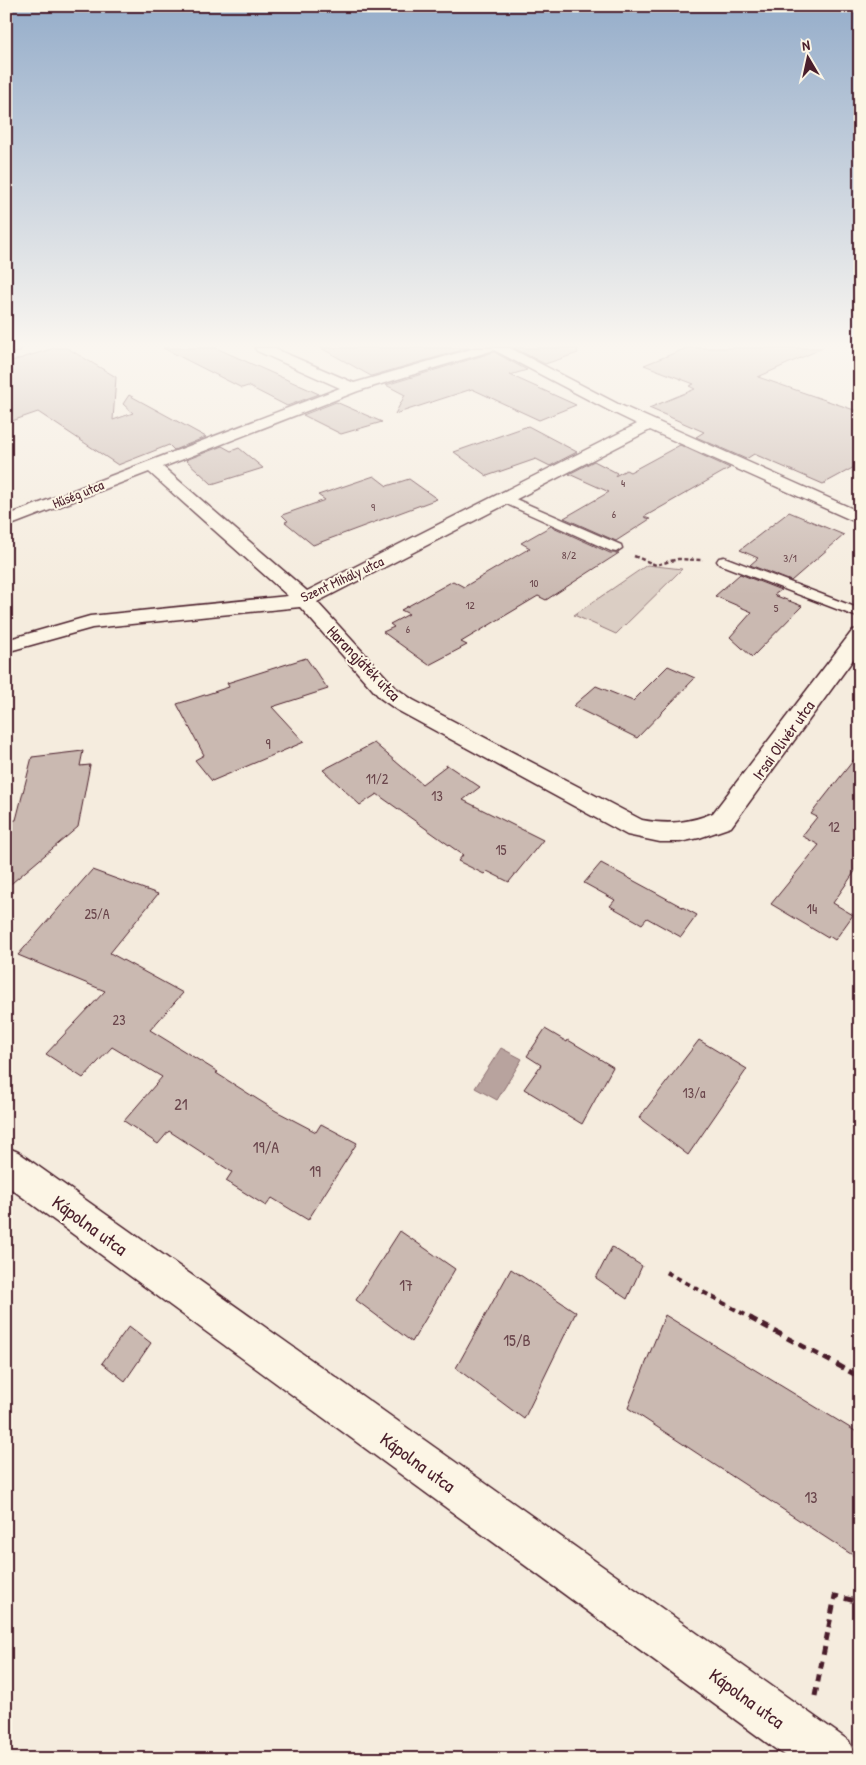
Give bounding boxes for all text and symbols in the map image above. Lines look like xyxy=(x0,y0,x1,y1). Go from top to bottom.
north arrow xyxy=(784,32,834,82)
text: N xyxy=(801,35,812,55)
street label: Hűség utca xyxy=(49,474,107,513)
house number: 4 xyxy=(621,476,625,490)
house number: 9 xyxy=(371,500,375,514)
house number: 6 xyxy=(612,507,617,521)
house number: 8/2 xyxy=(562,548,576,562)
street label: Szent Mihály utca xyxy=(297,551,387,607)
house number: 3/1 xyxy=(783,551,797,565)
house number: 10 xyxy=(530,576,539,590)
house number: 12 xyxy=(465,598,475,612)
house number: 5 xyxy=(774,601,779,615)
street label: Harangjáték utca xyxy=(322,620,406,706)
house number: 6 xyxy=(406,622,411,636)
street label: Irsai Olivér utca xyxy=(747,696,819,784)
house number: 9 xyxy=(265,734,271,753)
house number: 11/2 xyxy=(366,769,389,788)
house number: 13 xyxy=(431,786,443,805)
house number: 12 xyxy=(828,817,840,836)
house number: 15 xyxy=(495,840,507,859)
house number: 14 xyxy=(807,899,817,918)
house number: 25/A xyxy=(84,904,110,923)
house number: 23 xyxy=(113,1010,125,1029)
house number: 13/a xyxy=(683,1083,706,1102)
house number: 21 xyxy=(174,1093,188,1115)
house number: 19/A xyxy=(253,1136,279,1158)
house number: 19 xyxy=(309,1160,321,1182)
street label: Kápolna utca xyxy=(47,1189,134,1262)
house number: 17 xyxy=(399,1274,413,1296)
house number: 15/B xyxy=(503,1329,531,1351)
street label: Kápolna utca xyxy=(375,1426,462,1499)
house number: 13 xyxy=(805,1486,817,1508)
street label: Kápolna utca xyxy=(704,1662,791,1735)

